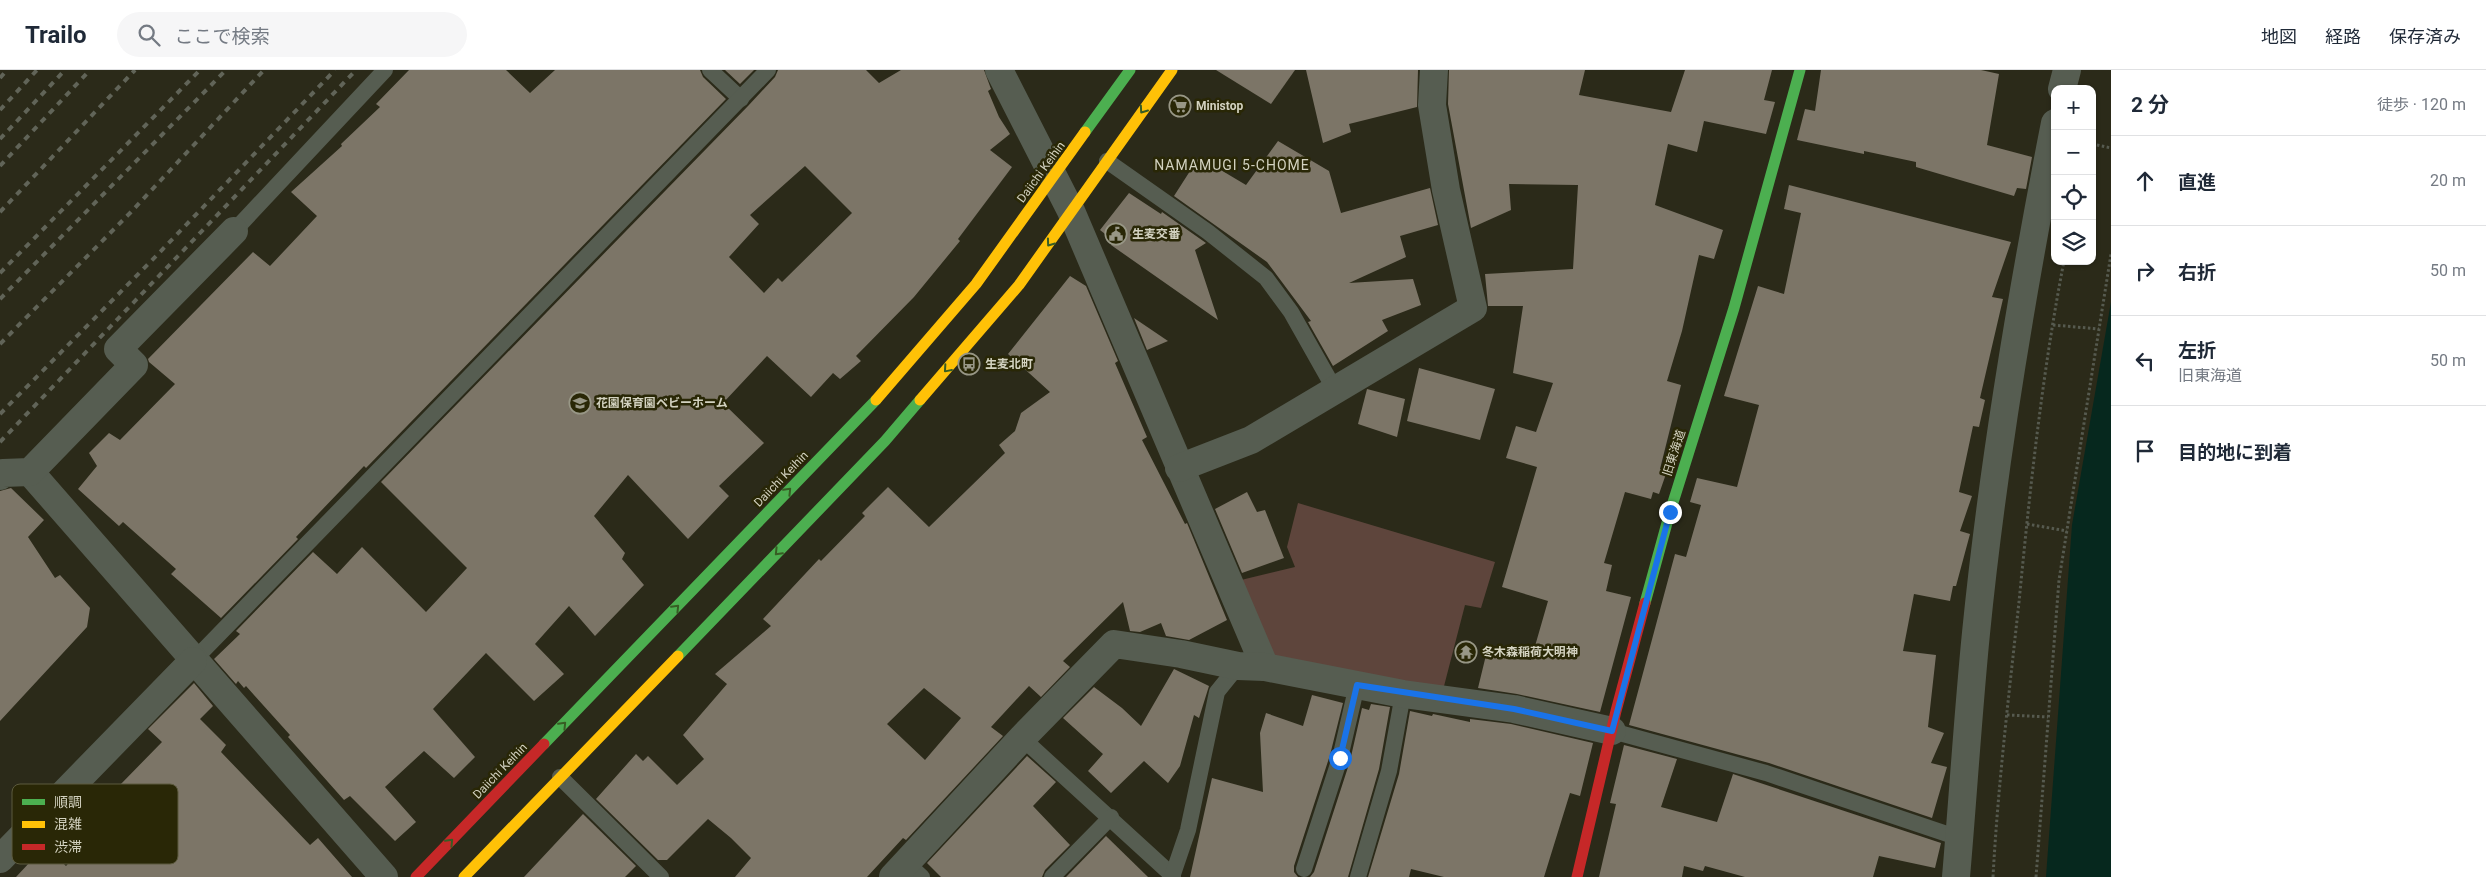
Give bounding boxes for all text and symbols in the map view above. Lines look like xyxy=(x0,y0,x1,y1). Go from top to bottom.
search box xyxy=(117,12,467,57)
text: Trailo xyxy=(25,21,87,49)
icon: search xyxy=(135,21,163,49)
text: ここで検索 xyxy=(175,25,270,48)
text: 地図 xyxy=(2261,26,2297,47)
text: 経路 xyxy=(2325,26,2361,47)
text: 保存済み xyxy=(2389,26,2461,47)
map controls xyxy=(2051,85,2096,265)
button: + xyxy=(2051,85,2096,130)
text: 2 分 xyxy=(2131,93,2169,117)
supermarket icon: Ministop xyxy=(1168,94,1192,118)
text: 徒歩 · 120 m xyxy=(2377,95,2466,114)
place label: Ministop xyxy=(1196,99,1243,113)
one-way arrow xyxy=(1140,104,1149,114)
button: − xyxy=(2051,130,2096,175)
street label: Daiichi Keihin xyxy=(1014,139,1068,205)
district label: NAMAMUGI 5-CHOME xyxy=(1154,157,1310,173)
icon: ahead xyxy=(2131,167,2159,195)
text: 直進 xyxy=(2178,171,2216,194)
text: 20 m xyxy=(2430,171,2466,190)
button: locate xyxy=(2051,175,2096,220)
button: layers xyxy=(2051,220,2096,265)
public building icon: 生麦交番 xyxy=(1104,222,1128,246)
place label: 生麦交番 xyxy=(1132,227,1181,241)
one-way arrow xyxy=(1047,237,1056,246)
icon: right xyxy=(2131,257,2159,285)
text: 右折 xyxy=(2178,261,2216,284)
text: 50 m xyxy=(2430,261,2466,280)
text: 左折 xyxy=(2178,339,2216,362)
icon: left xyxy=(2131,347,2159,375)
text: 50 m xyxy=(2430,351,2466,370)
bus stop icon: 生麦北町 xyxy=(957,352,981,376)
place label: 生麦北町 xyxy=(985,357,1033,371)
one-way arrow xyxy=(944,363,953,372)
text: 旧東海道 xyxy=(2178,366,2242,385)
school or university icon: 花園保育園ベビーホーム xyxy=(568,391,592,415)
place label: 花園保育園ベビーホーム xyxy=(596,396,728,410)
street label: 旧東海道 xyxy=(1660,428,1688,478)
icon: arrive xyxy=(2131,437,2159,465)
text: 目的地に到着 xyxy=(2178,441,2292,464)
street label: Daiichi Keihin xyxy=(751,448,811,510)
one-way arrow xyxy=(783,487,792,496)
route end xyxy=(1659,501,1682,524)
one-way arrow xyxy=(774,546,783,555)
one-way arrow xyxy=(670,605,679,614)
temple icon: 冬木森稲荷大明神 xyxy=(1454,640,1478,664)
place label: 冬木森稲荷大明神 xyxy=(1482,645,1578,659)
one-way arrow xyxy=(557,722,566,731)
street label: Daiichi Keihin xyxy=(470,740,530,802)
route start xyxy=(1329,747,1352,770)
legend xyxy=(12,784,178,864)
text: 順調 xyxy=(54,794,82,810)
text: 混雑 xyxy=(54,816,82,832)
text: 渋滞 xyxy=(54,839,82,855)
one-way arrow xyxy=(444,839,453,848)

